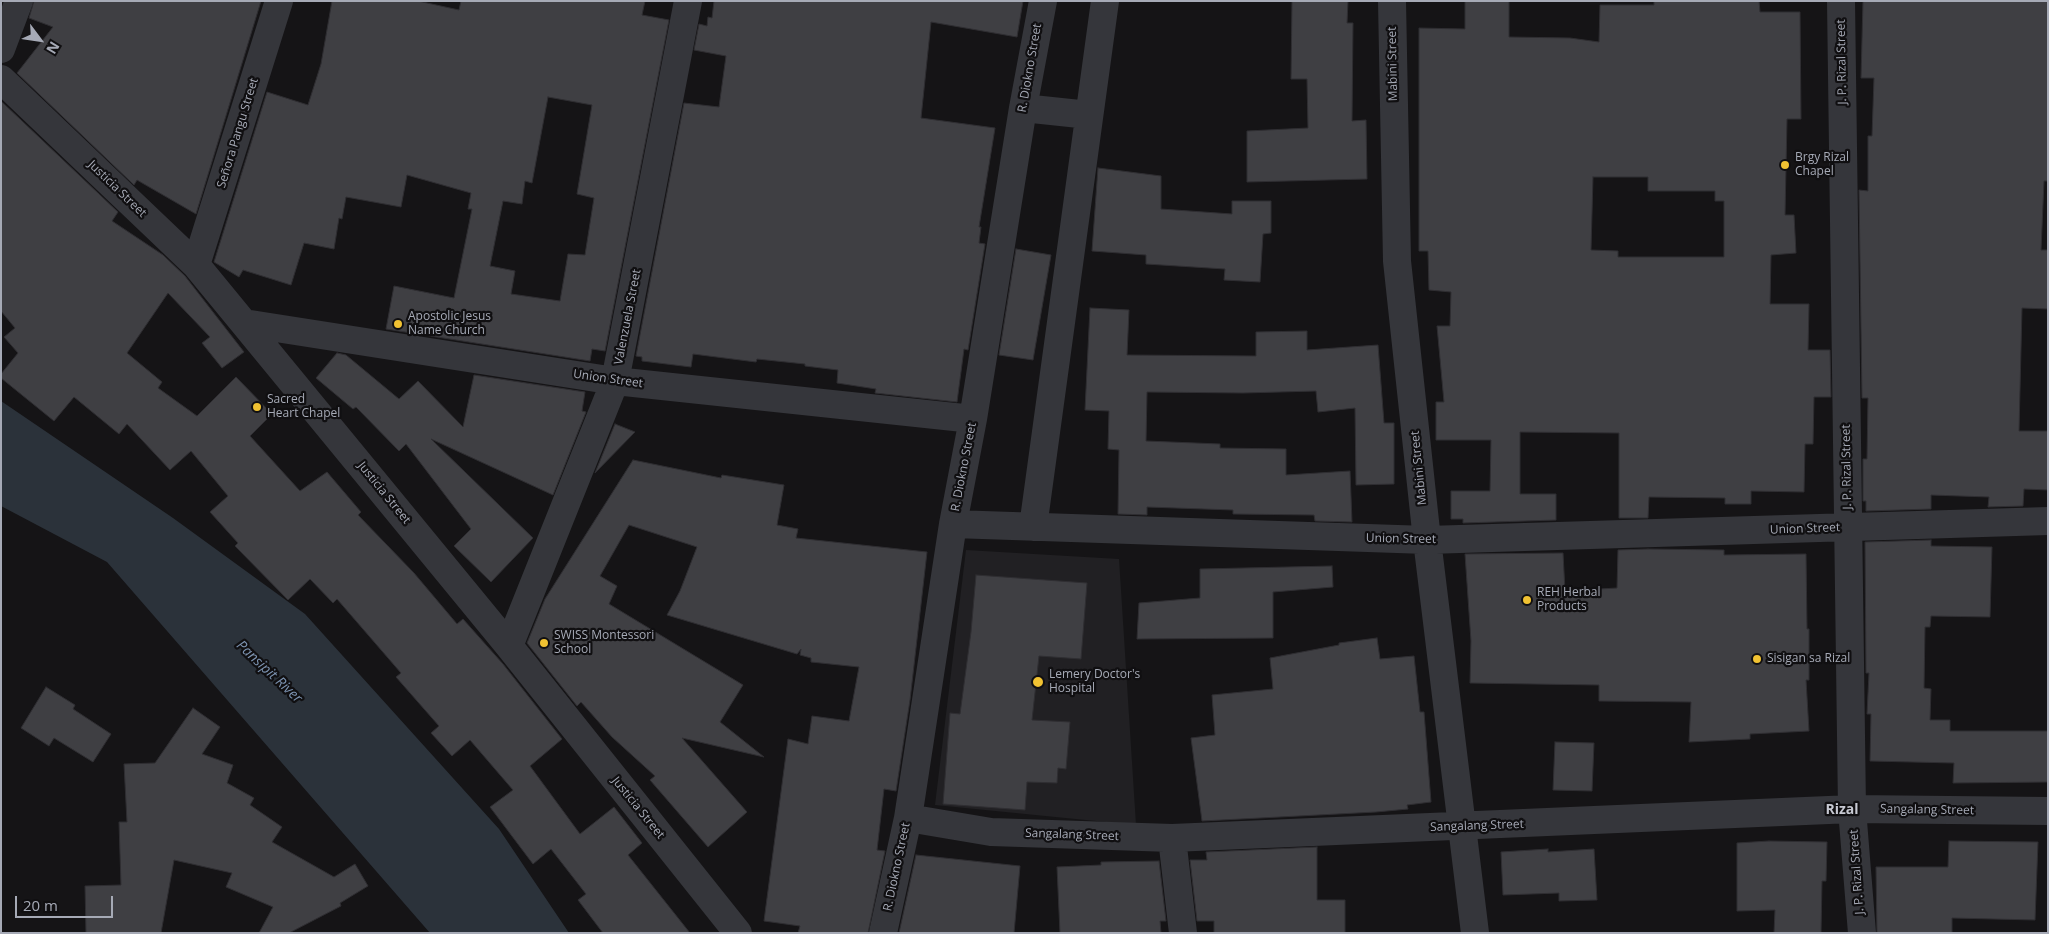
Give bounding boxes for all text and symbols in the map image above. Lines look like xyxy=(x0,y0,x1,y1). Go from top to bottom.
north arrow xyxy=(15,15,65,65)
street label: J. P. Rizal Street xyxy=(1834,19,1850,105)
street label: R. Diokno Street xyxy=(1015,22,1045,114)
street label: Mabini Street xyxy=(1385,26,1401,102)
text: N xyxy=(42,38,64,58)
street label: Señora Pangu Street xyxy=(214,76,262,190)
place label: Brgy Rizal Chapel xyxy=(1795,151,1849,179)
street label: Justicia Street xyxy=(85,158,149,220)
marker: Brgy Rizal Chapel xyxy=(1779,159,1791,171)
street label: Valenzuela Street xyxy=(612,268,644,366)
place label: Apostolic Jesus Name Church xyxy=(408,310,491,338)
marker: Apostolic Jesus Name Church xyxy=(392,318,404,330)
street label: Union Street xyxy=(572,367,644,391)
place label: Sacred Heart Chapel xyxy=(267,393,340,421)
marker: Sacred Heart Chapel xyxy=(251,401,263,413)
street label: R. Diokno Street xyxy=(948,421,980,513)
street label: J. P. Rizal Street xyxy=(1839,424,1855,510)
street label: Mabini Street xyxy=(1408,430,1430,506)
street label: Justicia Street xyxy=(355,459,413,527)
street label: Union Street xyxy=(1770,521,1840,537)
street label: Union Street xyxy=(1366,531,1436,547)
place label: REH Herbal Products xyxy=(1537,586,1601,614)
marker: REH Herbal Products xyxy=(1521,594,1533,606)
place label: SWISS Montessori School xyxy=(554,629,654,657)
water label: Pansipit River xyxy=(233,637,305,707)
marker: SWISS Montessori School xyxy=(538,637,550,649)
place label: Sisigan sa Rizal xyxy=(1767,652,1850,666)
marker: Sisigan sa Rizal xyxy=(1751,653,1763,665)
place label: Lemery Doctor's Hospital xyxy=(1049,668,1140,696)
marker: Lemery Doctor's Hospital xyxy=(1031,675,1045,689)
street label: Justicia Street xyxy=(609,774,667,842)
district label: Rizal xyxy=(1825,802,1859,818)
street label: Sangalang Street xyxy=(1880,802,1974,818)
street label: Sangalang Street xyxy=(1430,817,1524,835)
street label: R. Diokno Street xyxy=(881,821,913,913)
street label: Sangalang Street xyxy=(1025,826,1119,844)
street label: J. P. Rizal Street xyxy=(1847,829,1867,915)
scale bar xyxy=(18,886,115,918)
text: 20 m xyxy=(23,895,58,915)

